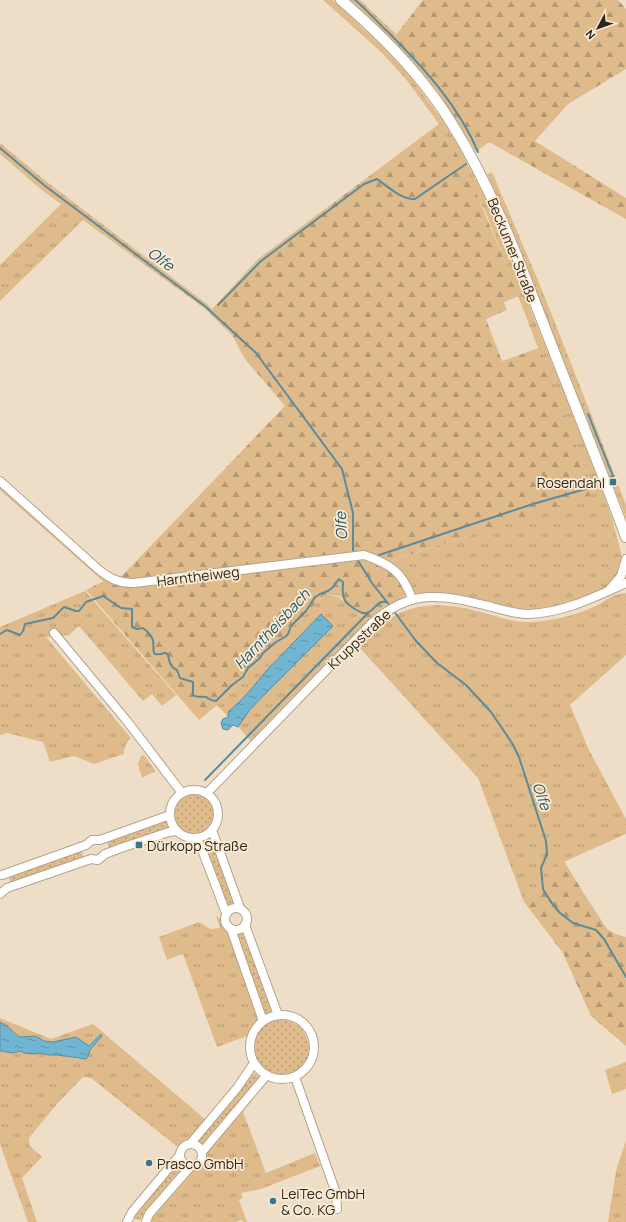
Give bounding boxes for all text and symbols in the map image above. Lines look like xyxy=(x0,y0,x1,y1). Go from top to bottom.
north arrow xyxy=(578,8,618,48)
text: N xyxy=(582,27,598,43)
street label: Beckumer Straße xyxy=(483,195,543,305)
water label: Olfe xyxy=(143,242,180,277)
place label: Rosendahl xyxy=(537,473,605,492)
marker: Rosendahl xyxy=(608,477,618,487)
water label: Olfe xyxy=(330,510,352,541)
street label: Harntheiweg xyxy=(156,562,240,590)
water label: Harntheisbach xyxy=(229,584,315,674)
street label: Kruppstraße xyxy=(323,605,395,673)
water label: Olfe xyxy=(527,779,557,814)
place label: Dürkopp Straße xyxy=(147,836,248,855)
marker: Dürkopp Straße xyxy=(134,840,144,850)
place label: Prasco GmbH xyxy=(157,1154,244,1173)
marker: Prasco GmbH xyxy=(144,1158,154,1168)
place label: LeiTec GmbH & Co. KG xyxy=(281,1184,365,1219)
marker: LeiTec GmbH & Co. KG xyxy=(268,1196,278,1206)

